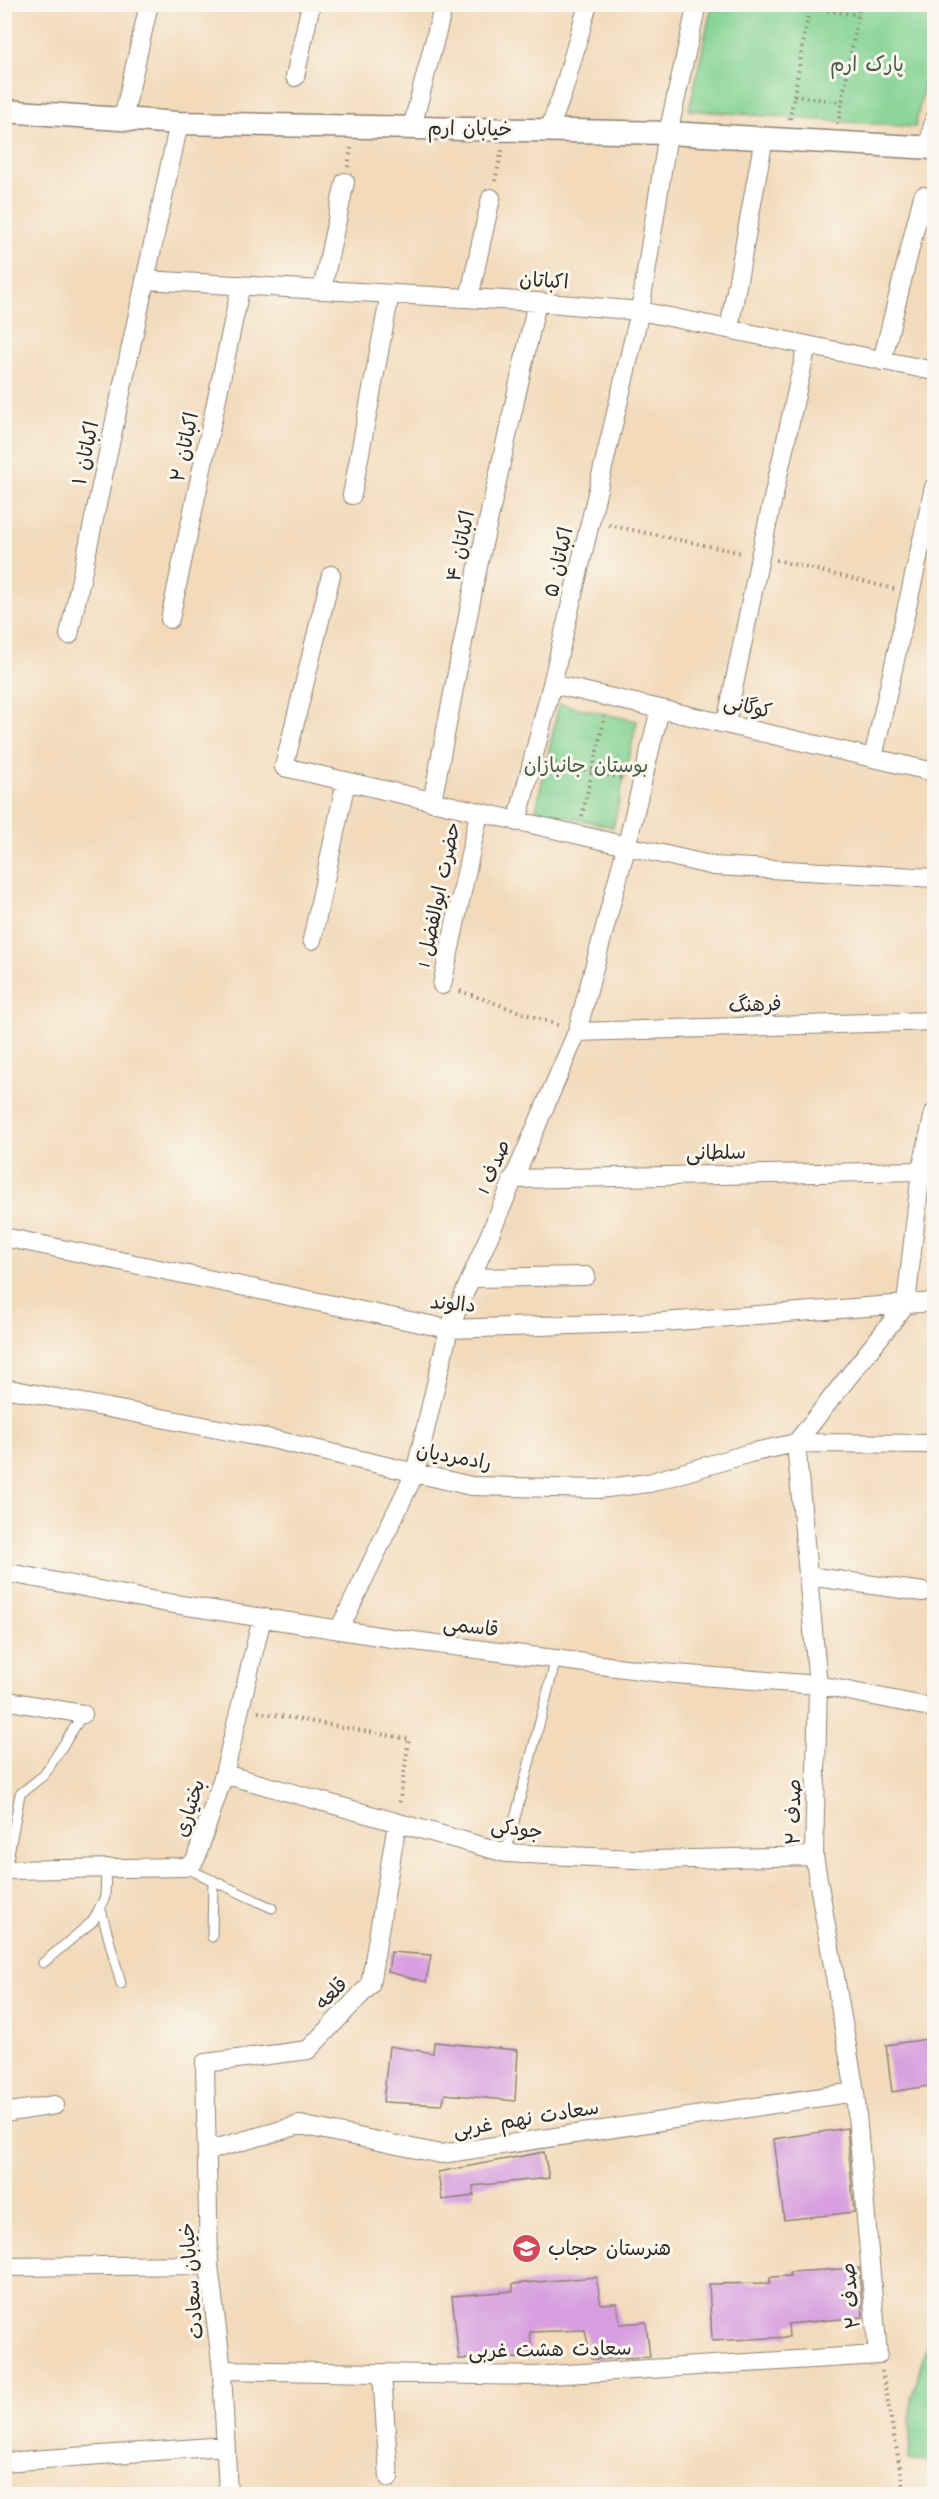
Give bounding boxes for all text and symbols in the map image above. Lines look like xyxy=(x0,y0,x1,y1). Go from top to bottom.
park label: پارک ارم xyxy=(830,51,904,79)
street label: خیابان ارم xyxy=(427,114,513,144)
street label: اکباتان xyxy=(518,265,569,297)
street label: اکباتان ۲ xyxy=(164,410,206,485)
street label: اکباتان ۱ xyxy=(66,419,106,488)
street label: اکباتان ۴ xyxy=(440,508,482,584)
street label: اکباتان ۵ xyxy=(537,524,581,600)
street label: کوگانی xyxy=(721,688,775,726)
park label: بوستان جانبازان xyxy=(524,752,648,780)
street label: حضرت ابوالفضل 1 xyxy=(410,819,468,969)
street label: فرهنگ xyxy=(728,990,782,1020)
street label: صدف 1 xyxy=(470,1135,518,1197)
street label: سلطانی xyxy=(686,1138,746,1168)
street label: دالوند xyxy=(429,1288,477,1320)
street label: رادمردیان xyxy=(414,1437,494,1477)
street label: قاسمی xyxy=(442,1610,500,1644)
street label: بختیاری xyxy=(167,1776,212,1841)
street label: صدف ۲ xyxy=(779,1779,809,1845)
street label: جودکی xyxy=(489,1812,545,1846)
street label: قلعه xyxy=(309,1971,354,2016)
street label: سعادت نهم غربی xyxy=(451,2094,601,2144)
street label: خیابان سعادت xyxy=(173,2221,211,2340)
school or university icon: هنرستان حجاب xyxy=(511,2232,543,2264)
place label: هنرستان حجاب xyxy=(548,2235,671,2263)
street label: صدف ۲ xyxy=(834,2262,868,2330)
street label: سعادت هشت غربی xyxy=(468,2335,632,2365)

